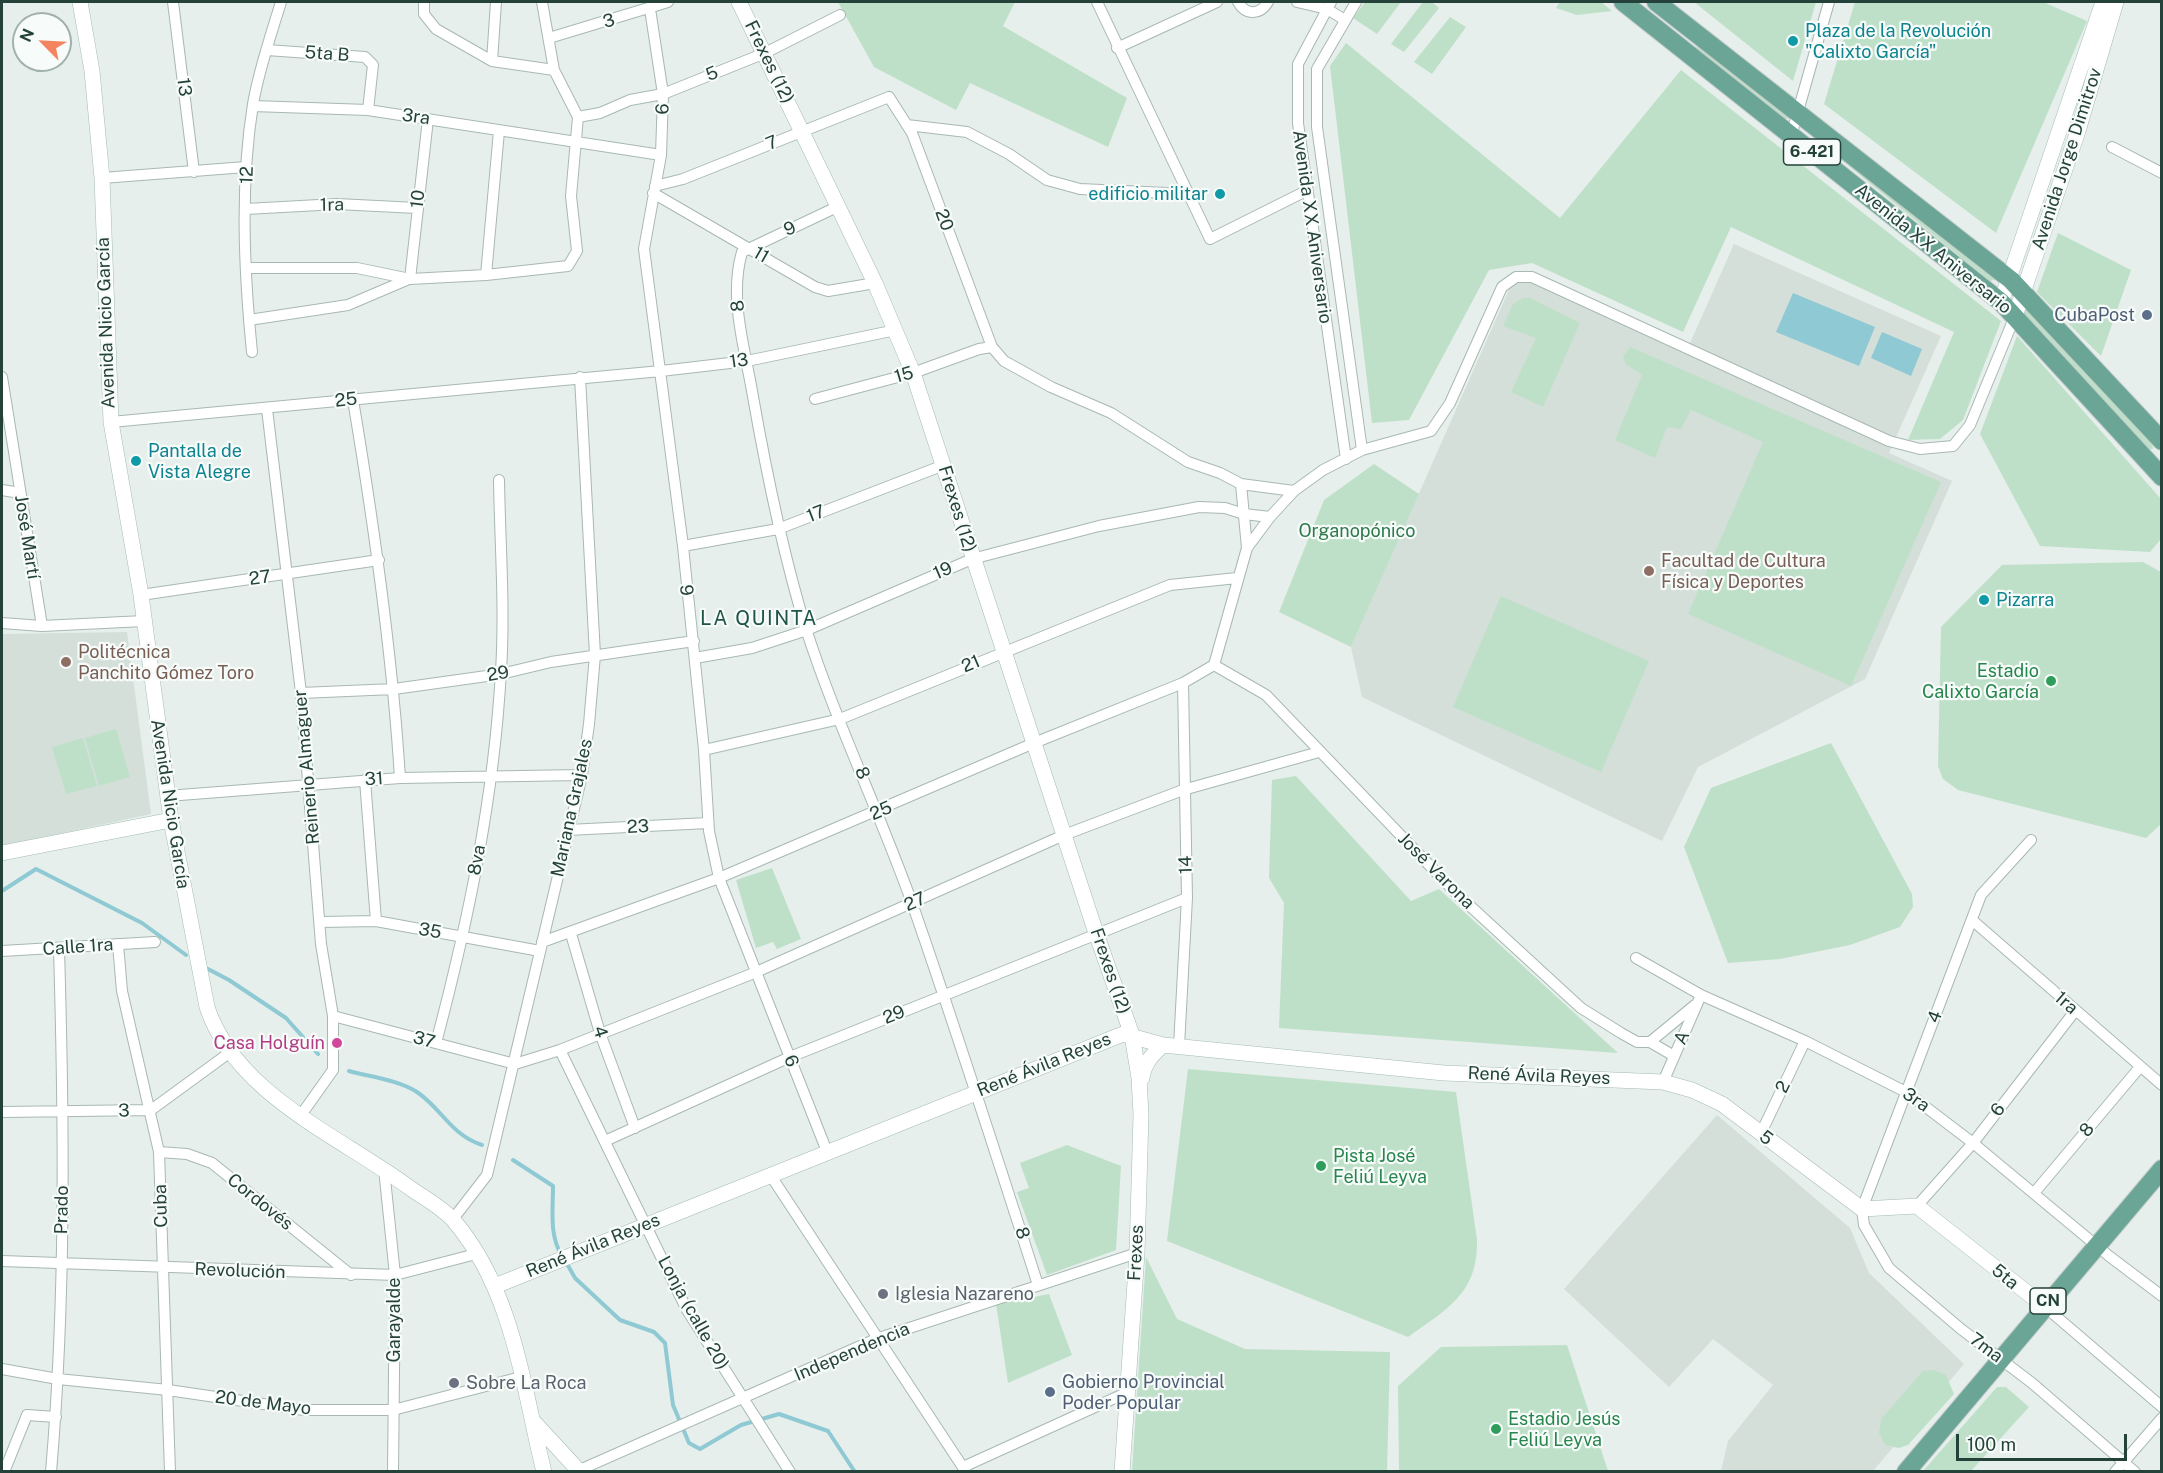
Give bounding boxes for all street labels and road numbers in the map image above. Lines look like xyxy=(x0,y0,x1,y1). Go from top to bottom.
street label: 3 xyxy=(601,9,617,33)
street label: Frexes (12) xyxy=(740,17,798,107)
street label: 5ta B xyxy=(304,42,350,66)
street label: 5 xyxy=(703,62,721,86)
street label: Avenida Jorge Dimitrov xyxy=(2027,65,2107,253)
street label: 13 xyxy=(172,76,196,98)
street label: 6 xyxy=(652,103,674,115)
street label: 3ra xyxy=(401,104,431,130)
street label: Avenida XX Aniversario xyxy=(1288,129,1336,325)
street label: 7 xyxy=(763,131,781,155)
road number: 6-421 xyxy=(1784,139,1840,165)
street label: 12 xyxy=(236,166,258,184)
street label: Avenida XX Aniversario xyxy=(1850,179,2016,319)
street label: 10 xyxy=(406,189,430,209)
street label: 1ra xyxy=(320,194,344,216)
street label: 20 xyxy=(930,206,958,234)
street label: 9 xyxy=(780,217,800,241)
street label: Avenida Nicio García xyxy=(92,237,120,409)
street label: 11 xyxy=(749,242,773,268)
street label: 8 xyxy=(727,299,749,313)
street label: 13 xyxy=(728,349,750,373)
street label: 15 xyxy=(892,362,916,388)
street label: 25 xyxy=(334,388,358,412)
street label: Frexes (12) xyxy=(934,463,980,555)
street label: José Martí xyxy=(10,493,44,581)
street label: 17 xyxy=(804,501,828,527)
street label: 19 xyxy=(930,557,956,585)
street label: 27 xyxy=(248,566,272,590)
street label: 6 xyxy=(677,583,699,597)
street label: 21 xyxy=(958,651,984,677)
street label: 29 xyxy=(485,661,511,687)
street label: Reinerio Almaguer xyxy=(289,689,325,845)
street label: Avenida Nicio García xyxy=(146,718,194,890)
street label: Mariana Grajales xyxy=(547,737,597,879)
street label: 8 xyxy=(850,764,874,782)
street label: 31 xyxy=(364,768,384,790)
street label: 25 xyxy=(867,797,895,825)
street label: 23 xyxy=(626,816,650,838)
street label: José Varona xyxy=(1393,828,1479,914)
street label: 8va xyxy=(464,843,490,877)
street label: 14 xyxy=(1175,855,1197,875)
street label: 27 xyxy=(901,888,929,916)
street label: 35 xyxy=(417,918,443,944)
street label: Frexes (12) xyxy=(1085,925,1135,1017)
street label: Calle 1ra xyxy=(42,934,114,960)
street label: 1ra xyxy=(2050,987,2082,1019)
street label: 29 xyxy=(880,1001,908,1029)
street label: 4 xyxy=(1923,1008,1947,1026)
street label: 4 xyxy=(588,1023,612,1041)
street label: 37 xyxy=(411,1027,437,1053)
street label: René Ávila Reyes xyxy=(974,1028,1114,1102)
street label: A xyxy=(1670,1028,1694,1048)
street label: 6 xyxy=(779,1052,803,1070)
street label: René Ávila Reyes xyxy=(1467,1063,1611,1089)
street label: 2 xyxy=(1771,1077,1795,1097)
street label: 3ra xyxy=(1898,1083,1934,1117)
street label: 6 xyxy=(1986,1099,2010,1121)
street label: 3 xyxy=(118,1100,130,1122)
street label: 8 xyxy=(2075,1119,2099,1141)
street label: 5 xyxy=(1755,1126,1777,1150)
street label: Cordovés xyxy=(223,1169,297,1235)
street label: Cuba xyxy=(149,1184,173,1228)
street label: Prado xyxy=(51,1185,73,1235)
street label: René Ávila Reyes xyxy=(523,1209,663,1283)
street label: 8 xyxy=(1010,1224,1034,1242)
street label: Frexes xyxy=(1124,1224,1148,1282)
street label: Lonja (calle 20) xyxy=(653,1252,733,1374)
street label: Revolución xyxy=(194,1259,286,1283)
street label: 5ta xyxy=(1987,1260,2023,1294)
street label: Garayalde xyxy=(383,1278,405,1362)
road number: CN xyxy=(2030,1288,2066,1314)
street label: Independencia xyxy=(791,1318,913,1386)
street label: 7ma xyxy=(1965,1329,2007,1367)
street label: 20 de Mayo xyxy=(214,1386,312,1420)

